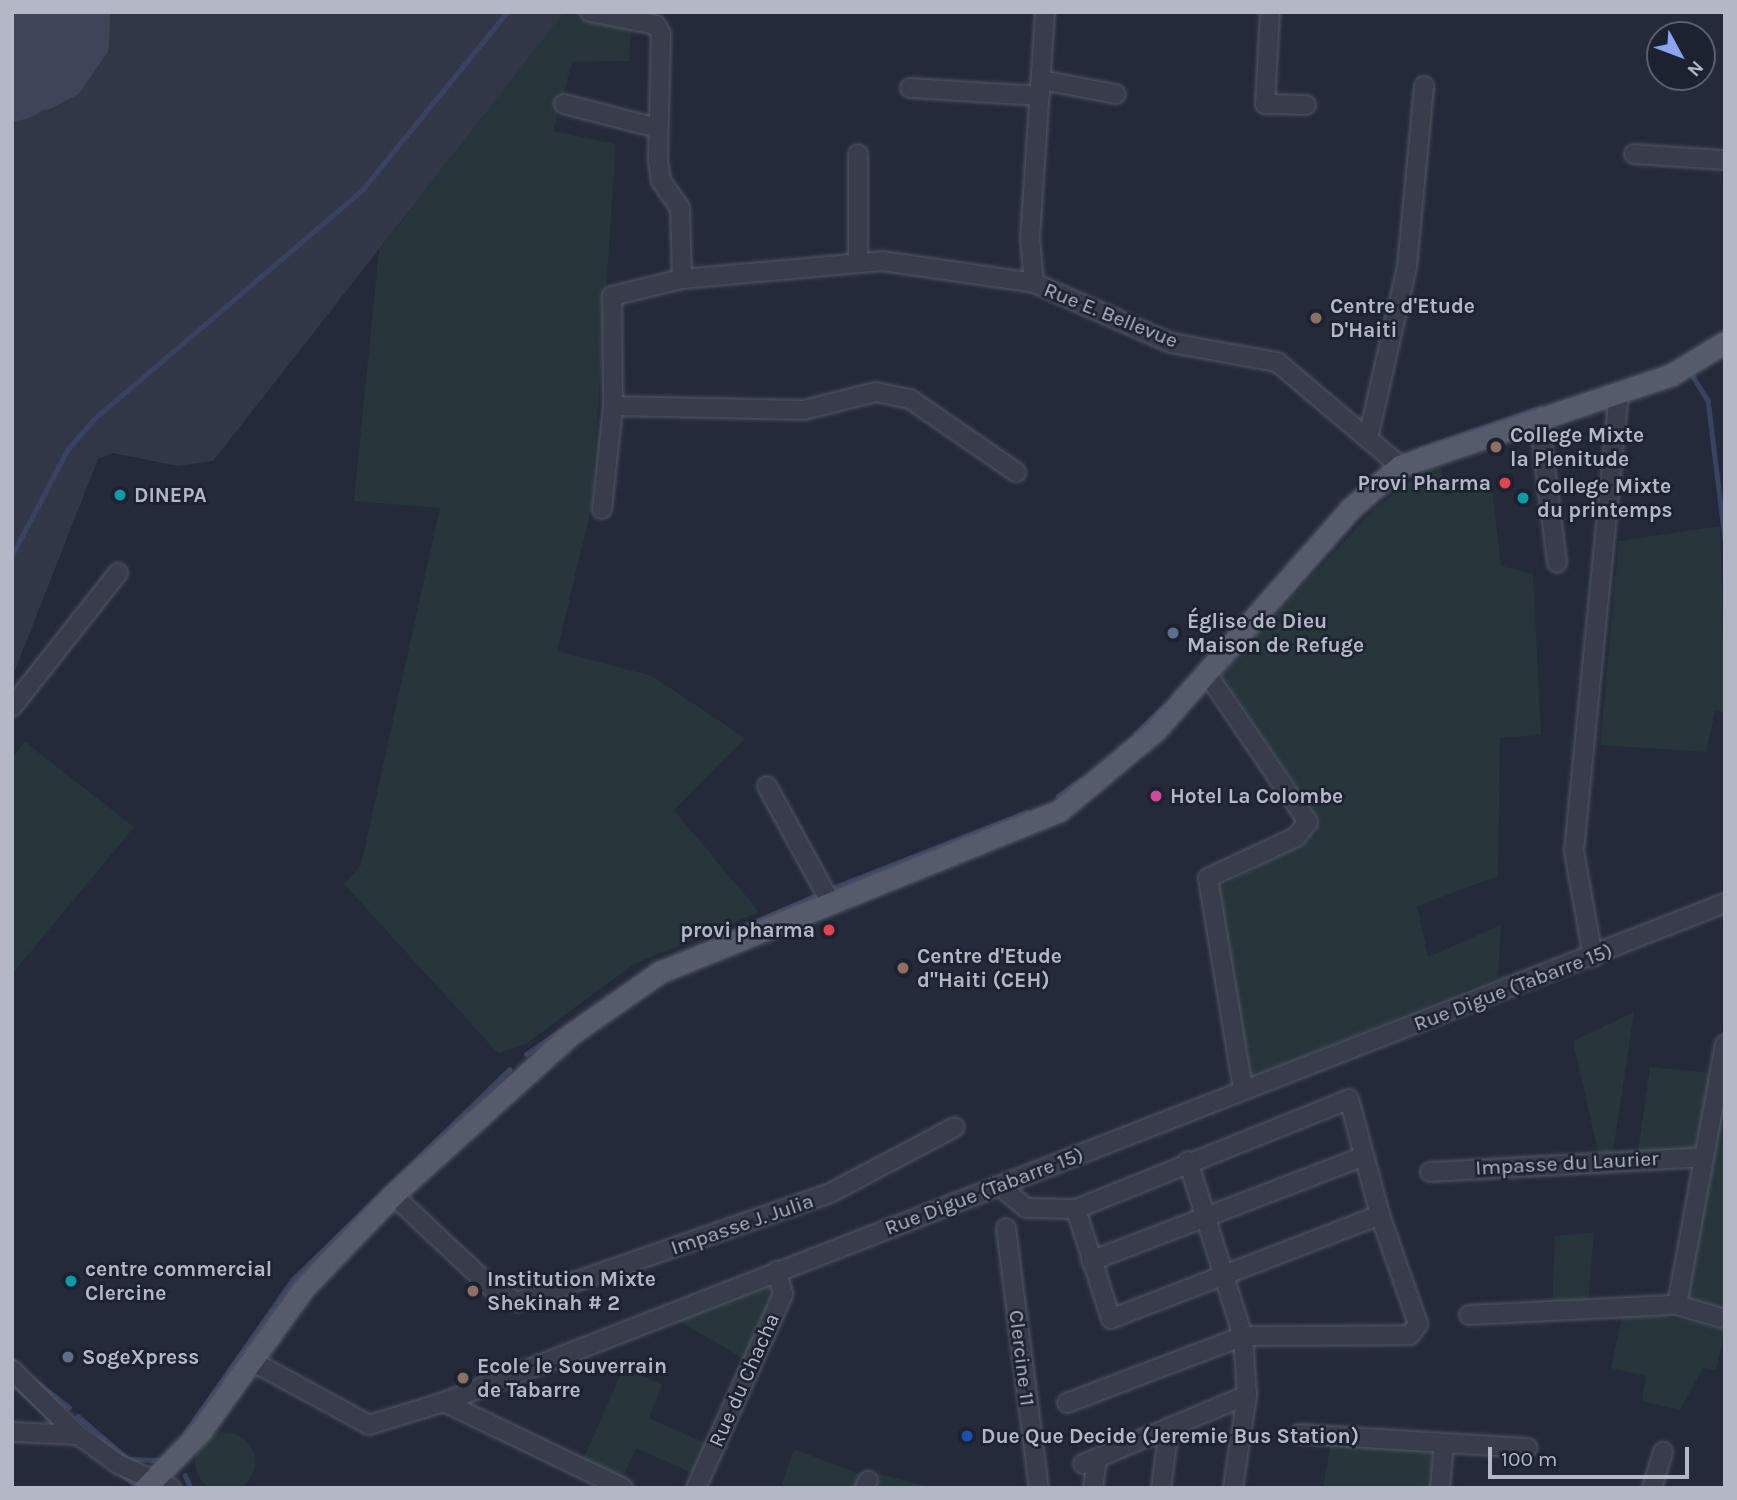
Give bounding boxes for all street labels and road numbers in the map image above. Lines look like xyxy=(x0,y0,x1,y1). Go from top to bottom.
street label: Rue E. Bellevue xyxy=(1040,277,1182,353)
street label: Rue Digue (Tabarre 15) xyxy=(1410,937,1616,1037)
street label: Rue Digue (Tabarre 15) xyxy=(881,1141,1087,1241)
street label: Impasse du Laurier xyxy=(1475,1146,1659,1180)
street label: Impasse J. Julia xyxy=(667,1188,817,1260)
street label: Rue du Chacha xyxy=(703,1309,785,1451)
street label: Clercine 11 xyxy=(1004,1309,1040,1407)

